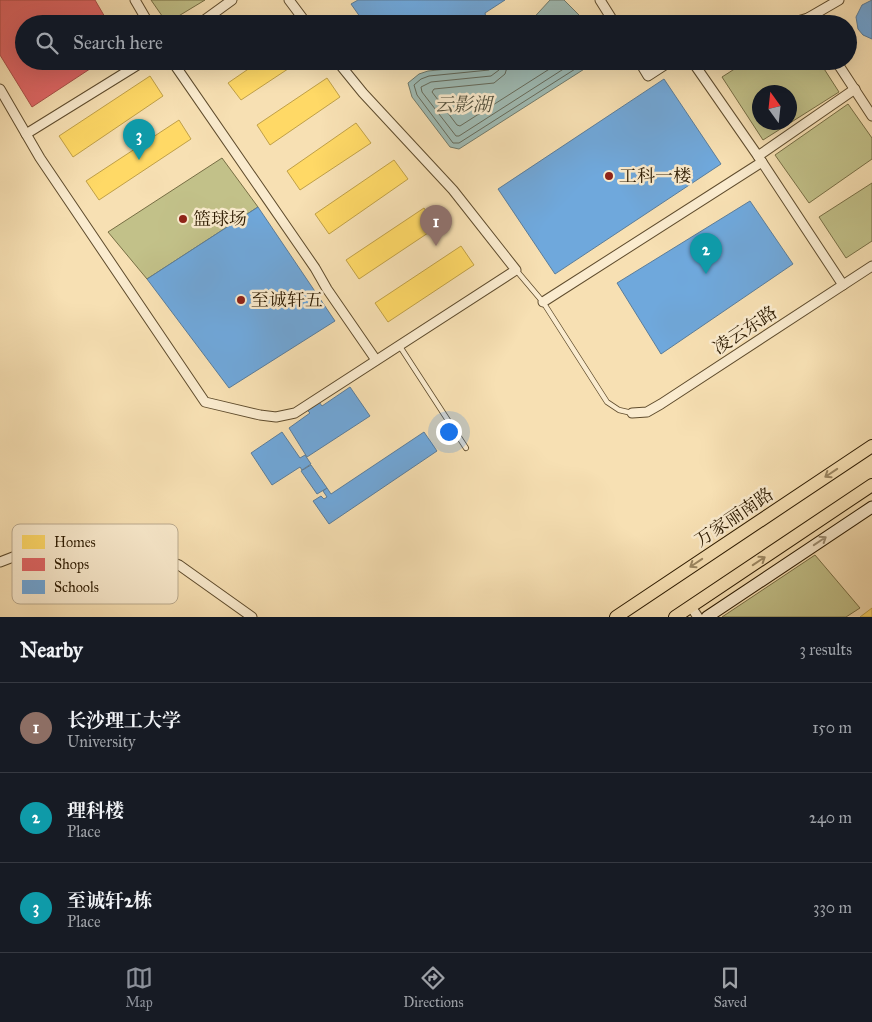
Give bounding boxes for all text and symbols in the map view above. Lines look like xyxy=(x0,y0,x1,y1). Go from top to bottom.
search box xyxy=(15,15,857,70)
icon: search xyxy=(33,29,61,57)
text: Search here xyxy=(73,31,163,54)
north arrow xyxy=(752,85,797,130)
water label: 云影湖 xyxy=(434,93,494,116)
pin: 3 xyxy=(123,119,155,160)
place label: 工科一楼 xyxy=(619,165,691,187)
marker: 工科一楼 xyxy=(603,170,615,182)
pin: 1 xyxy=(420,205,452,246)
place label: 篮球场 xyxy=(193,208,247,230)
marker: 篮球场 xyxy=(177,213,189,225)
pin: 2 xyxy=(690,233,722,274)
place label: 至诚轩五 xyxy=(251,289,323,311)
marker: 至诚轩五 xyxy=(235,294,247,306)
street label: 凌云东路 xyxy=(709,301,781,359)
your location xyxy=(436,419,462,445)
one-way arrow xyxy=(825,469,839,479)
street label: 万家丽南路 xyxy=(691,483,777,551)
legend xyxy=(12,524,178,604)
text: Homes xyxy=(54,534,96,551)
one-way arrow xyxy=(813,536,827,546)
text: Shops xyxy=(54,556,89,573)
one-way arrow xyxy=(752,556,766,566)
one-way arrow xyxy=(689,558,703,569)
text: Schools xyxy=(54,579,99,596)
text: Nearby xyxy=(20,637,83,663)
text: 3 results xyxy=(799,640,852,659)
text: 长沙理工大学 xyxy=(67,709,181,732)
text: 1 xyxy=(33,718,39,737)
text: 150 m xyxy=(812,718,852,737)
text: University xyxy=(67,732,136,751)
text: 理科楼 xyxy=(67,799,124,822)
text: 2 xyxy=(32,808,40,827)
text: 240 m xyxy=(809,808,852,827)
text: Place xyxy=(67,822,101,841)
text: 至诚轩2栋 xyxy=(67,889,152,912)
text: 3 xyxy=(33,898,39,917)
text: 330 m xyxy=(813,898,852,917)
text: Place xyxy=(67,912,101,931)
tab: Map xyxy=(125,964,153,1011)
tab: Directions xyxy=(403,964,464,1011)
tab: Saved xyxy=(714,964,747,1011)

